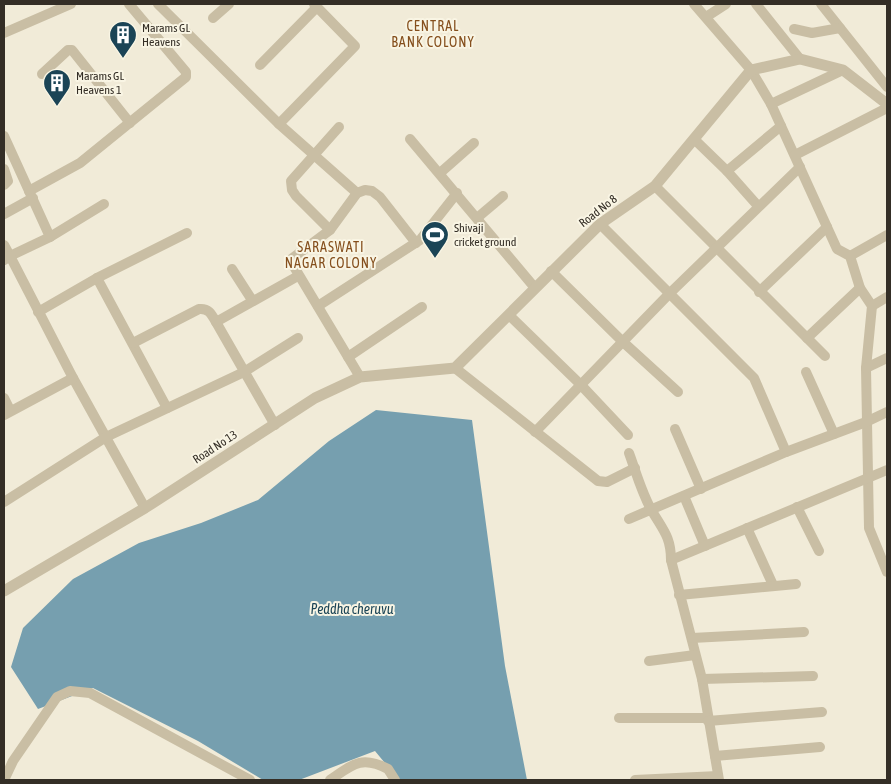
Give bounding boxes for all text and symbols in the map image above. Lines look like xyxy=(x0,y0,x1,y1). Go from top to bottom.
district label: CENTRAL BANK COLONY xyxy=(391,18,475,50)
building icon: Marams GL Heavens xyxy=(108,20,138,59)
place label: Marams GL Heavens xyxy=(142,21,190,49)
building icon: Marams GL Heavens 1 xyxy=(42,68,72,107)
place label: Marams GL Heavens 1 xyxy=(76,69,124,97)
street label: Road No 8 xyxy=(576,192,620,230)
sports icon: Shivaji cricket ground xyxy=(420,220,450,259)
place label: Shivaji cricket ground xyxy=(454,221,516,249)
district label: SARASWATI NAGAR COLONY xyxy=(285,239,377,271)
street label: Road No 13 xyxy=(190,427,240,467)
water label: Peddha cheruvu xyxy=(310,601,394,617)

